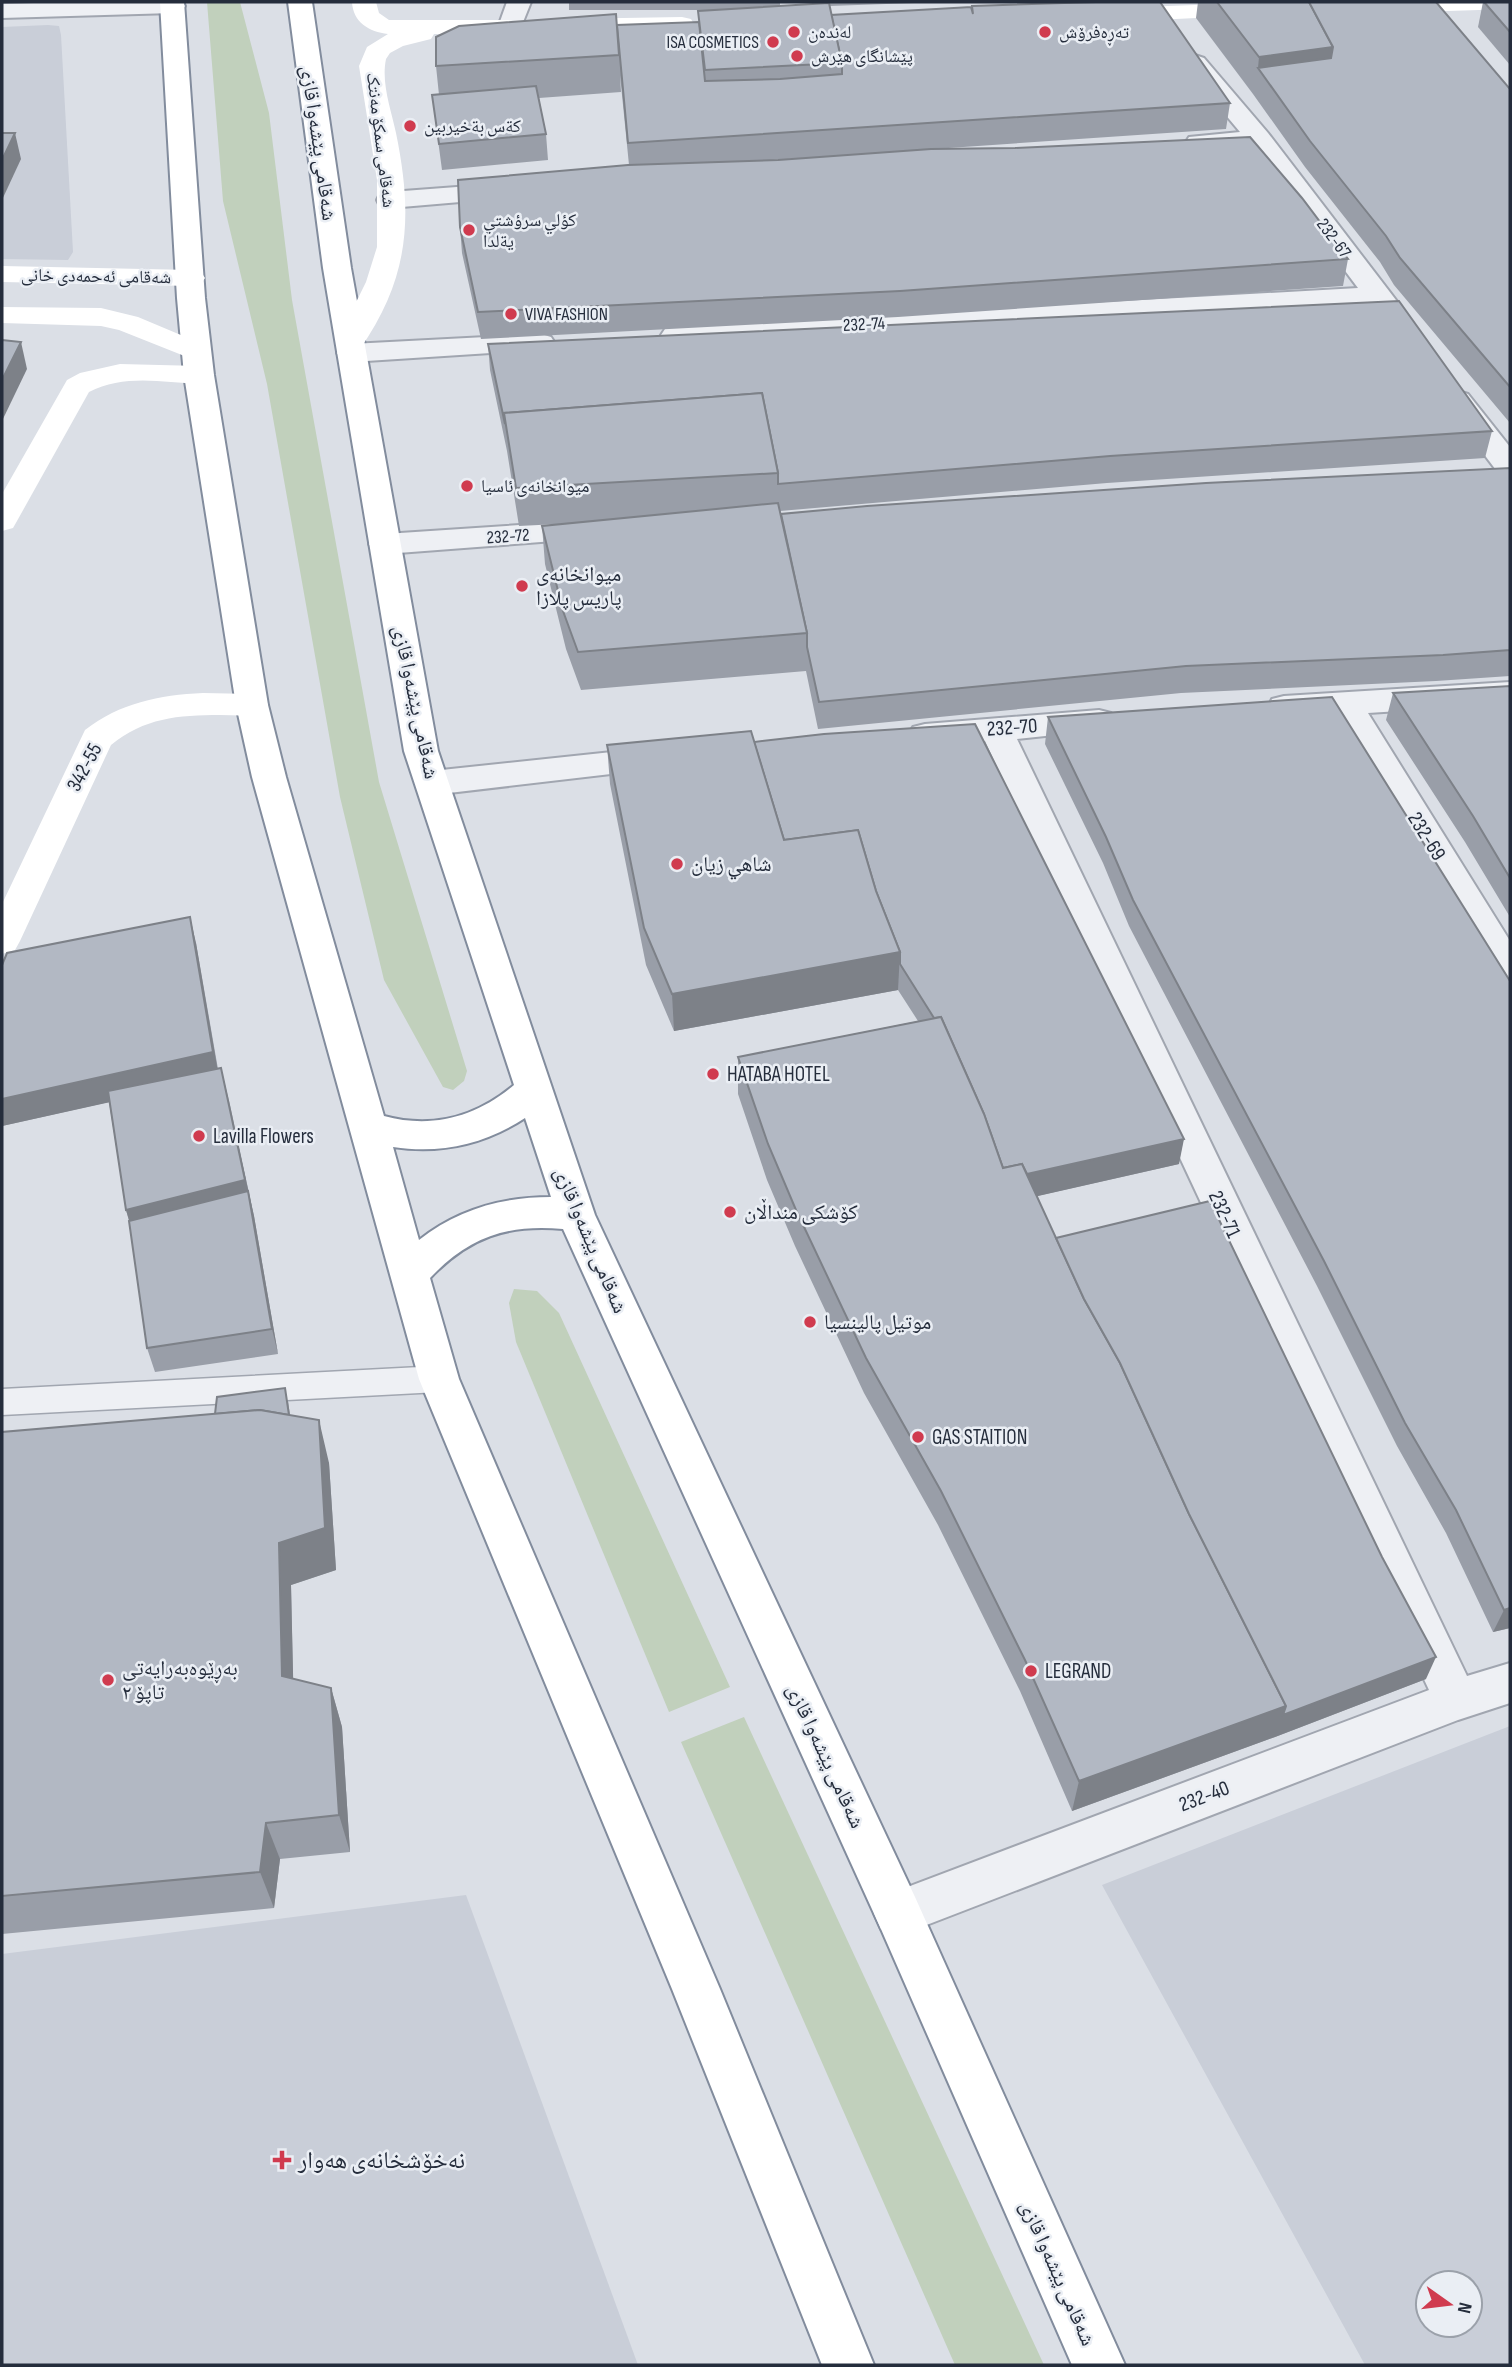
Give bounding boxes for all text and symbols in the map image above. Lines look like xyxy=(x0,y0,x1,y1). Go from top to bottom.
place label: لەندەن xyxy=(808,22,851,43)
place label: تەڕەفرۆش xyxy=(1059,22,1129,46)
marker: لەندەن xyxy=(786,24,802,40)
marker: تەڕەفرۆش xyxy=(1037,24,1053,40)
place label: ISA COSMETICS xyxy=(667,32,759,53)
marker: ISA COSMETICS xyxy=(765,34,781,50)
place label: پێشانگای هێرش xyxy=(811,46,913,67)
marker: پێشانگای هێرش xyxy=(789,48,805,64)
street label: شەقامی پێشەوا قازی xyxy=(295,64,342,222)
street label: شەقامی سمکۆ مەنتک xyxy=(362,71,399,209)
place label: كةس بةخيربين xyxy=(424,116,521,137)
marker: كةس بةخيربين xyxy=(402,118,418,134)
place label: كؤلي سرؤشتي يةلدا xyxy=(483,210,577,252)
street label: 232-67 xyxy=(1312,214,1356,263)
marker: كؤلي سرؤشتي يةلدا xyxy=(461,222,477,238)
street label: شەقامی ئەحمەدی خانی xyxy=(21,265,171,288)
place label: VIVA FASHION xyxy=(525,304,608,325)
marker: VIVA FASHION xyxy=(503,306,519,322)
street label: 232-74 xyxy=(842,313,886,336)
place label: میوانخانەی ئاسیا xyxy=(481,476,589,497)
marker: میوانخانەی ئاسیا xyxy=(459,478,475,494)
street label: 232-72 xyxy=(486,525,530,548)
place label: میوانخانەی پاریس پلازا xyxy=(536,562,622,611)
marker: میوانخانەی پاریس پلازا xyxy=(514,578,530,594)
street label: شەقامی پێشەوا قازی xyxy=(387,623,444,781)
street label: 232-70 xyxy=(986,713,1038,742)
street label: 342-55 xyxy=(61,739,107,796)
street label: 232-69 xyxy=(1402,807,1451,865)
place label: شاهي زيان xyxy=(691,852,772,880)
marker: شاهي زيان xyxy=(669,856,685,872)
place label: HATABA HOTEL xyxy=(727,1062,830,1087)
marker: HATABA HOTEL xyxy=(705,1066,721,1082)
place label: Lavilla Flowers xyxy=(213,1124,314,1149)
marker: Lavilla Flowers xyxy=(191,1128,207,1144)
street label: شەقامی پێشەوا قازی xyxy=(548,1163,633,1317)
street label: 232-71 xyxy=(1203,1187,1246,1242)
place label: کۆشکی منداڵان xyxy=(744,1198,858,1225)
marker: کۆشکی منداڵان xyxy=(722,1204,738,1220)
place label: موتيل پالينسيا xyxy=(824,1310,931,1335)
marker: موتيل پالينسيا xyxy=(802,1314,818,1330)
place label: GAS STAITION xyxy=(932,1425,1027,1450)
marker: GAS STAITION xyxy=(910,1429,926,1445)
place label: بەڕێوەبەرایەتی تاپۆ ٢ xyxy=(122,1656,238,1705)
place label: LEGRAND xyxy=(1045,1659,1111,1684)
marker: LEGRAND xyxy=(1023,1663,1039,1679)
marker: بەڕێوەبەرایەتی تاپۆ ٢ xyxy=(100,1672,116,1688)
street label: شەقامی پێشەوا قازی xyxy=(781,1680,870,1832)
street label: 232-40 xyxy=(1175,1775,1233,1817)
place label: نەخۆشخانەی هەوار xyxy=(297,2146,465,2175)
marker: نەخۆشخانەی هەوار xyxy=(272,2150,292,2170)
street label: شەقامی پێشەوا قازی xyxy=(1014,2197,1101,2350)
north arrow xyxy=(1414,2269,1484,2339)
text: N xyxy=(1452,2300,1476,2315)

